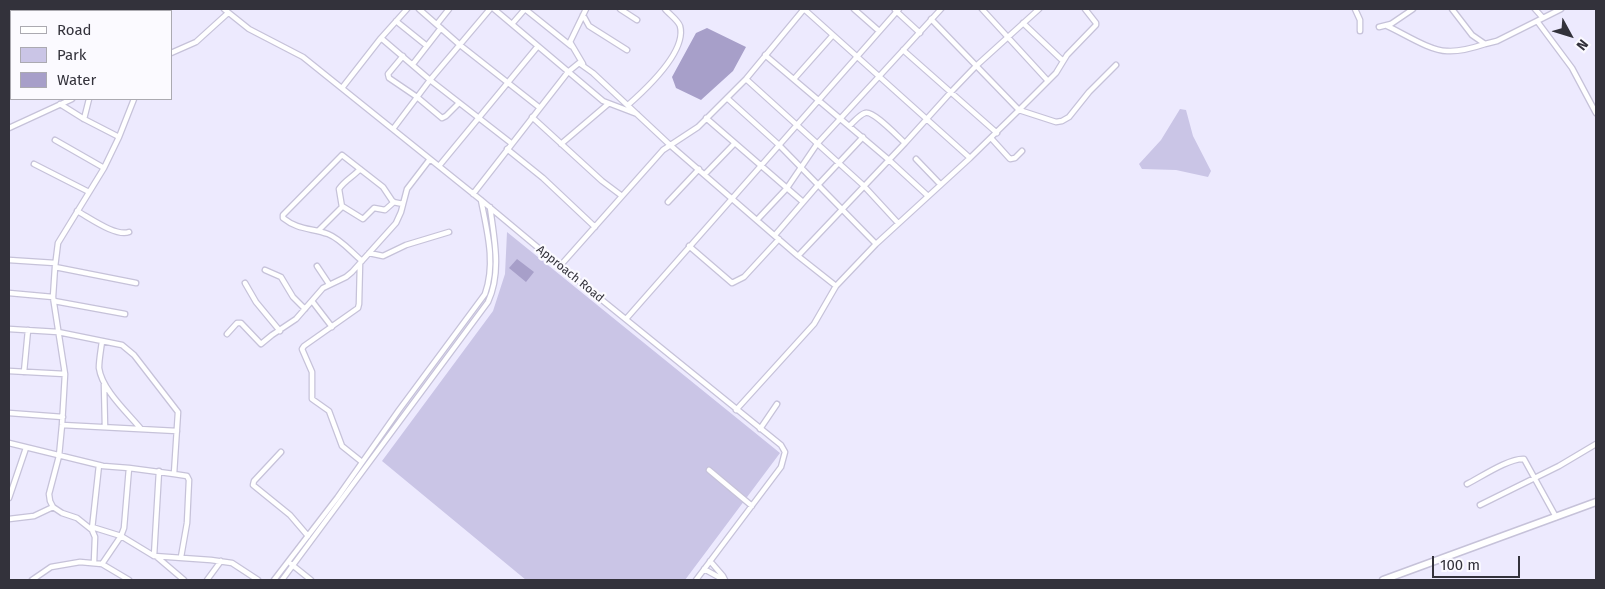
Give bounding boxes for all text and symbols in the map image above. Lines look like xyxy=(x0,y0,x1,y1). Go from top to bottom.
legend xyxy=(10,10,172,100)
north arrow xyxy=(1545,10,1595,60)
text: Road xyxy=(57,21,92,39)
text: N xyxy=(1573,36,1592,54)
text: Park xyxy=(57,46,87,64)
text: Water xyxy=(57,71,96,89)
street label: Approach Road xyxy=(533,242,607,306)
scale bar xyxy=(1435,546,1522,578)
text: 100 m xyxy=(1440,556,1480,574)

